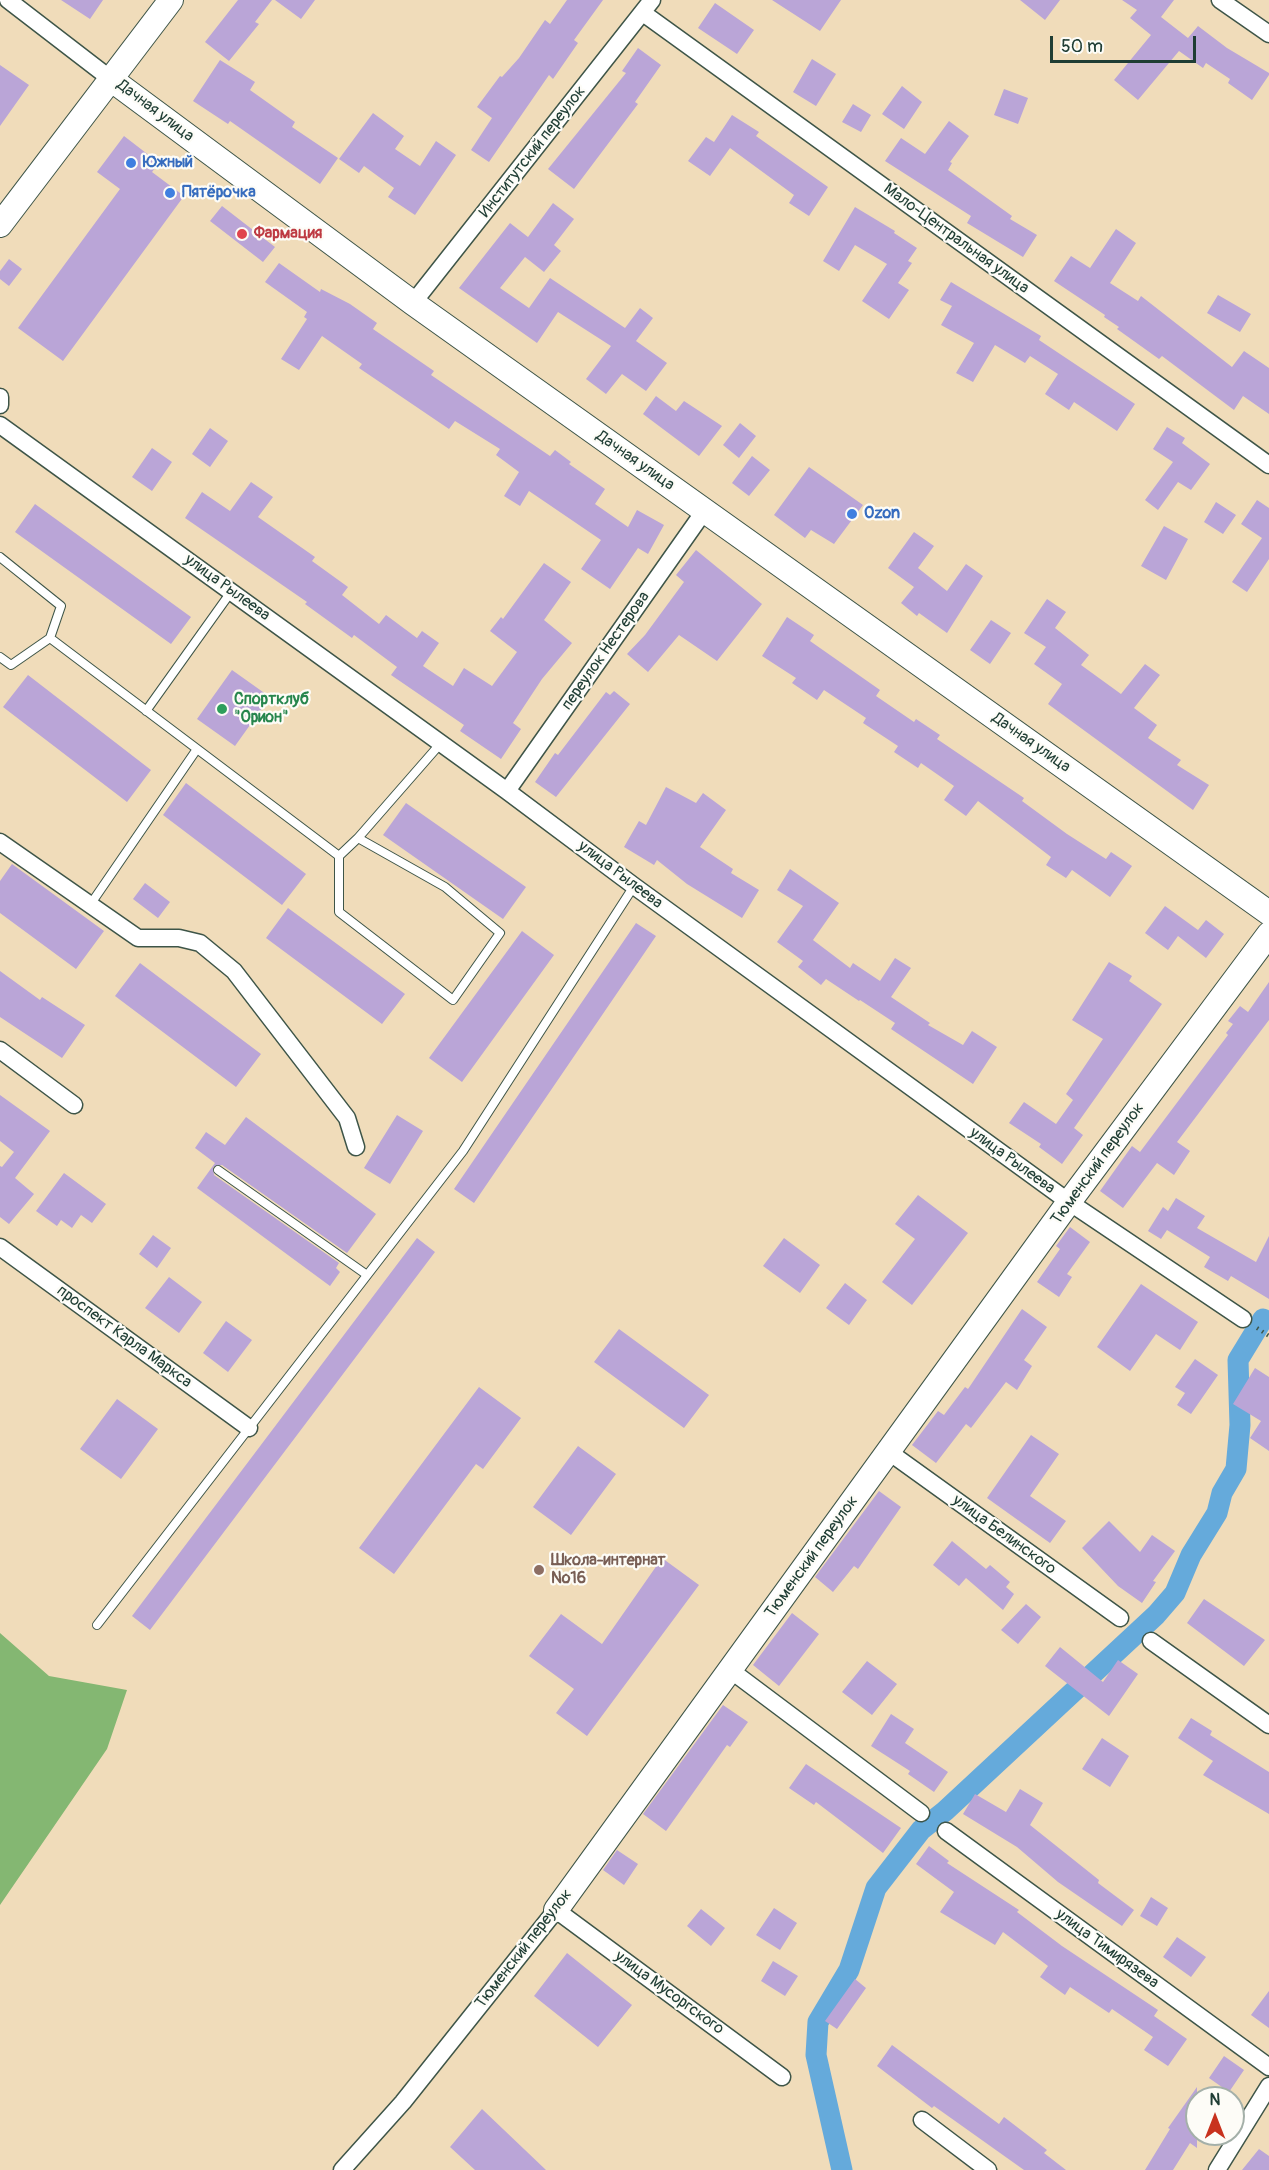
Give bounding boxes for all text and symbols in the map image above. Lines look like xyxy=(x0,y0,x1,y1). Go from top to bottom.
scale bar xyxy=(1053,24,1198,62)
text: 50 m xyxy=(1061,35,1103,58)
street label: Дачная улица xyxy=(113,76,197,146)
street label: Институтский переулок xyxy=(476,82,590,222)
place label: Южный xyxy=(143,153,193,173)
marker: Южный xyxy=(124,156,138,170)
street label: Мало-Центральная улица xyxy=(880,180,1032,298)
place label: Пятёрочка xyxy=(182,183,256,203)
marker: Пятёрочка xyxy=(163,186,177,200)
place label: Фармация xyxy=(254,224,322,244)
marker: Фармация xyxy=(235,227,249,241)
street label: Дачная улица xyxy=(592,427,678,495)
place label: Ozon xyxy=(864,504,900,524)
marker: Ozon xyxy=(845,507,859,521)
street label: улица Рылеева xyxy=(180,551,274,625)
street label: переулок Нестерова xyxy=(558,588,654,714)
place label: Спортклуб "Орион" xyxy=(234,690,309,728)
marker: Спортклуб "Орион" xyxy=(215,702,229,716)
street label: Дачная улица xyxy=(988,709,1074,777)
street label: улица Рылеева xyxy=(574,837,666,913)
street label: Тюменский переулок xyxy=(1047,1099,1149,1229)
street label: улица Рылеева xyxy=(965,1124,1059,1198)
street label: проспект Карла Маркса xyxy=(53,1282,195,1392)
street label: улица Белинского xyxy=(948,1491,1060,1579)
street label: Тюменский переулок xyxy=(761,1492,863,1622)
place label: Школа-интернат №16 xyxy=(551,1551,666,1589)
marker: Школа-интернат №16 xyxy=(532,1563,546,1577)
street label: Тюменский переулок xyxy=(471,1886,577,2012)
street label: улица Тимирязева xyxy=(1052,1905,1162,1993)
street label: улица Мусоргского xyxy=(611,1947,727,2039)
north arrow xyxy=(1185,2086,1245,2146)
text: N xyxy=(1210,2090,1220,2110)

